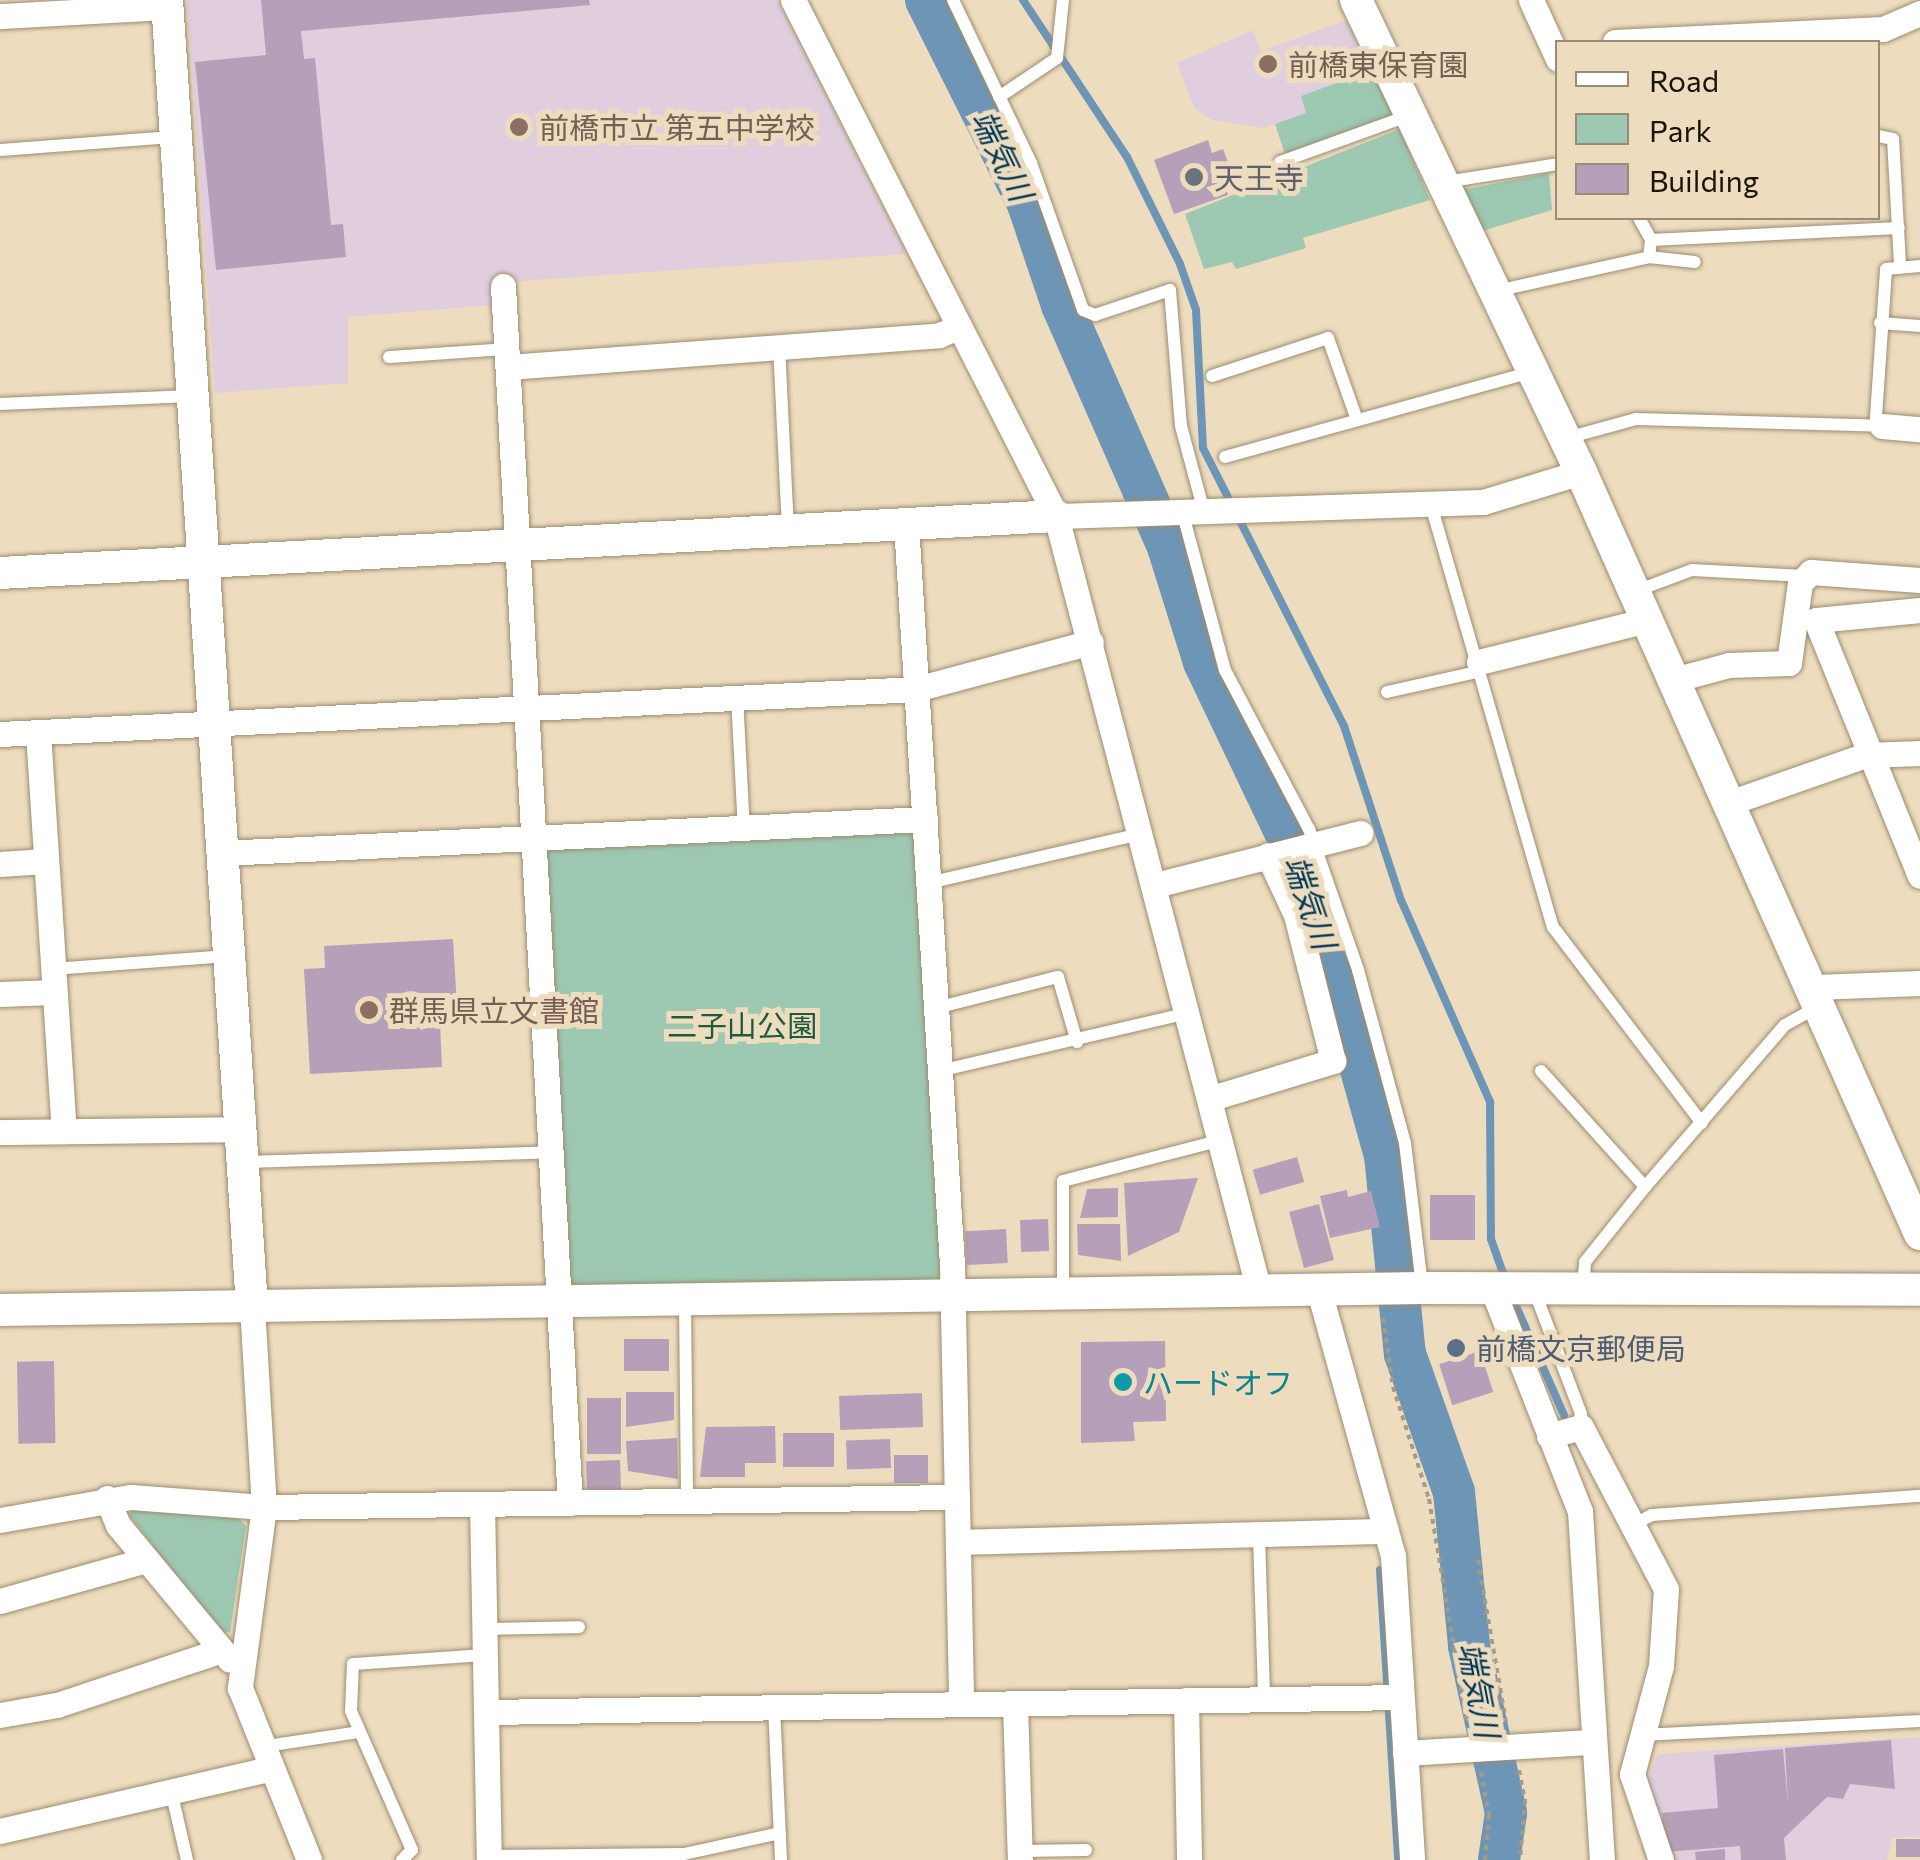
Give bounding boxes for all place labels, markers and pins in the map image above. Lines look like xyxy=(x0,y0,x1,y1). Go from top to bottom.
place label: 前橋東保育園 xyxy=(1288,46,1468,82)
marker: 前橋東保育園 xyxy=(1257,53,1279,75)
place label: 前橋市立 第五中学校 xyxy=(539,109,815,145)
marker: 前橋市立 第五中学校 xyxy=(508,116,530,138)
place label: 天王寺 xyxy=(1214,159,1304,195)
marker: 天王寺 xyxy=(1183,166,1205,188)
place label: 群馬県立文書館 xyxy=(389,992,599,1028)
marker: 群馬県立文書館 xyxy=(358,999,380,1021)
place label: 前橋文京郵便局 xyxy=(1476,1330,1686,1366)
marker: 前橋文京郵便局 xyxy=(1445,1337,1467,1359)
place label: ハードオフ xyxy=(1143,1364,1293,1400)
marker: ハードオフ xyxy=(1112,1371,1134,1393)

